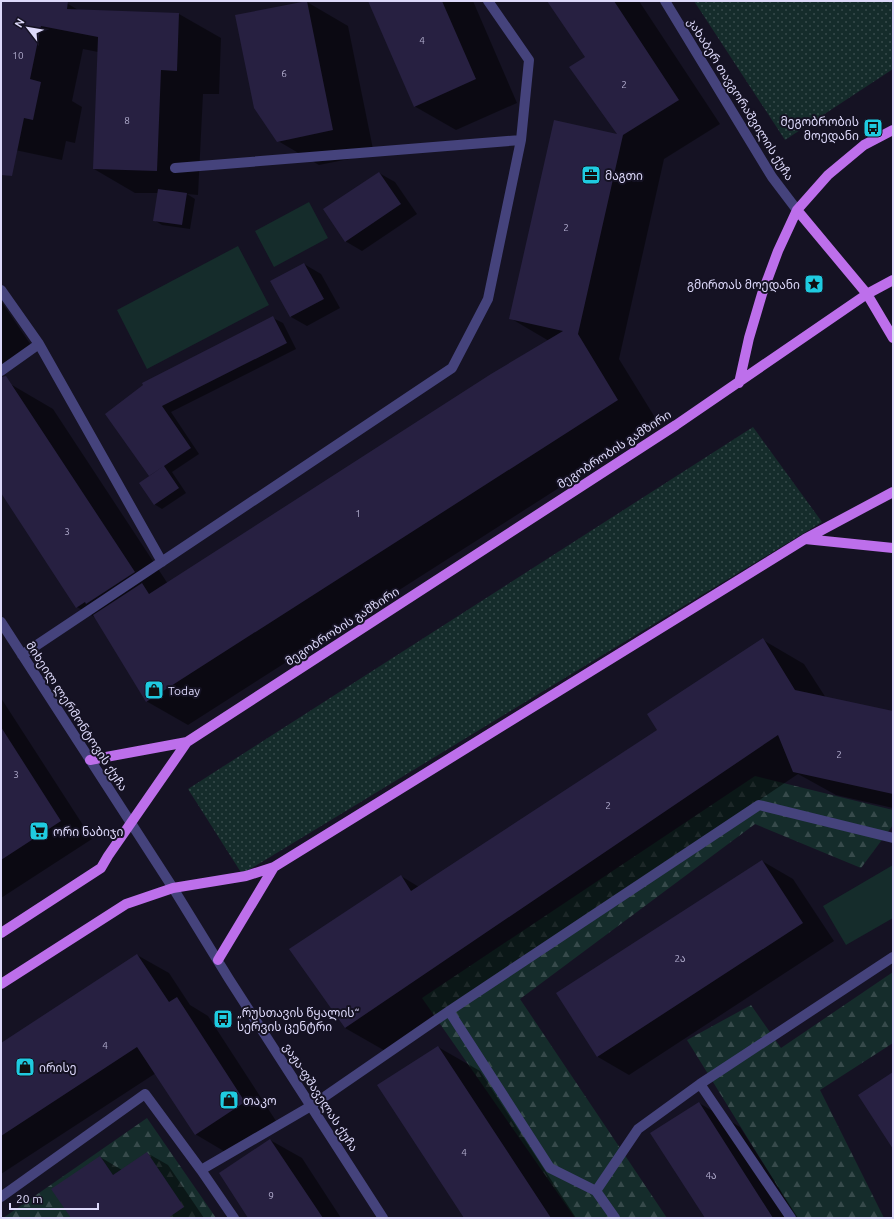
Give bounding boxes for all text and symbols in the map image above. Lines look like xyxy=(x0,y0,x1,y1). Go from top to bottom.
north arrow xyxy=(8,8,48,48)
street label: კახაბერ თავგორაშვილის ქუჩა xyxy=(684,15,797,184)
text: N xyxy=(12,16,27,29)
house number: 4 xyxy=(419,35,425,46)
house number: 10 xyxy=(12,50,24,61)
house number: 6 xyxy=(281,68,287,79)
house number: 2 xyxy=(621,79,627,90)
house number: 8 xyxy=(124,115,130,126)
place label: მეგობრობის მოედანი xyxy=(780,115,859,144)
bus stop icon: მეგობრობის მოედანი xyxy=(862,117,884,139)
office icon: მაგთი xyxy=(580,164,602,186)
place label: მაგთი xyxy=(605,169,643,183)
house number: 2 xyxy=(563,222,569,233)
place icon: გმირთას მოედანი xyxy=(803,273,825,295)
place label: გმირთას მოედანი xyxy=(687,278,800,293)
street label: მეგობრობის გამზირი xyxy=(555,407,674,491)
house number: 1 xyxy=(355,508,361,519)
house number: 3 xyxy=(64,526,70,537)
street label: მეგობრობის გამზირი xyxy=(283,584,402,668)
street label: მიხეილ ლერმონტოვის ქუჩა xyxy=(22,639,130,794)
shop icon: Today xyxy=(143,679,165,701)
place label: Today xyxy=(168,684,200,697)
house number: 2 xyxy=(836,749,842,760)
house number: 3 xyxy=(13,769,19,780)
house number: 2 xyxy=(605,800,611,811)
supermarket icon: ორი ნაბიჯი xyxy=(28,820,50,842)
place label: ორი ნაბიჯი xyxy=(53,825,124,839)
house number: 2ა xyxy=(674,953,686,964)
place label: „რუსთავის წყალის“ სერვის ცენტრი xyxy=(237,1006,360,1034)
bus stop icon: „რუსთავის წყალის“ სერვის ცენტრი xyxy=(212,1008,234,1030)
house number: 4 xyxy=(102,1040,108,1051)
street label: ვაჟა-ფშაველას ქუჩა xyxy=(279,1040,361,1155)
shop icon: ირისე xyxy=(14,1056,36,1078)
place label: ირისე xyxy=(39,1061,76,1075)
shop icon: თაკო xyxy=(218,1089,240,1111)
place label: თაკო xyxy=(243,1094,277,1108)
house number: 4 xyxy=(461,1147,467,1158)
house number: 4ა xyxy=(705,1170,717,1181)
scale bar xyxy=(10,1185,98,1211)
house number: 9 xyxy=(268,1190,274,1201)
text: 20 m xyxy=(16,1192,43,1205)

